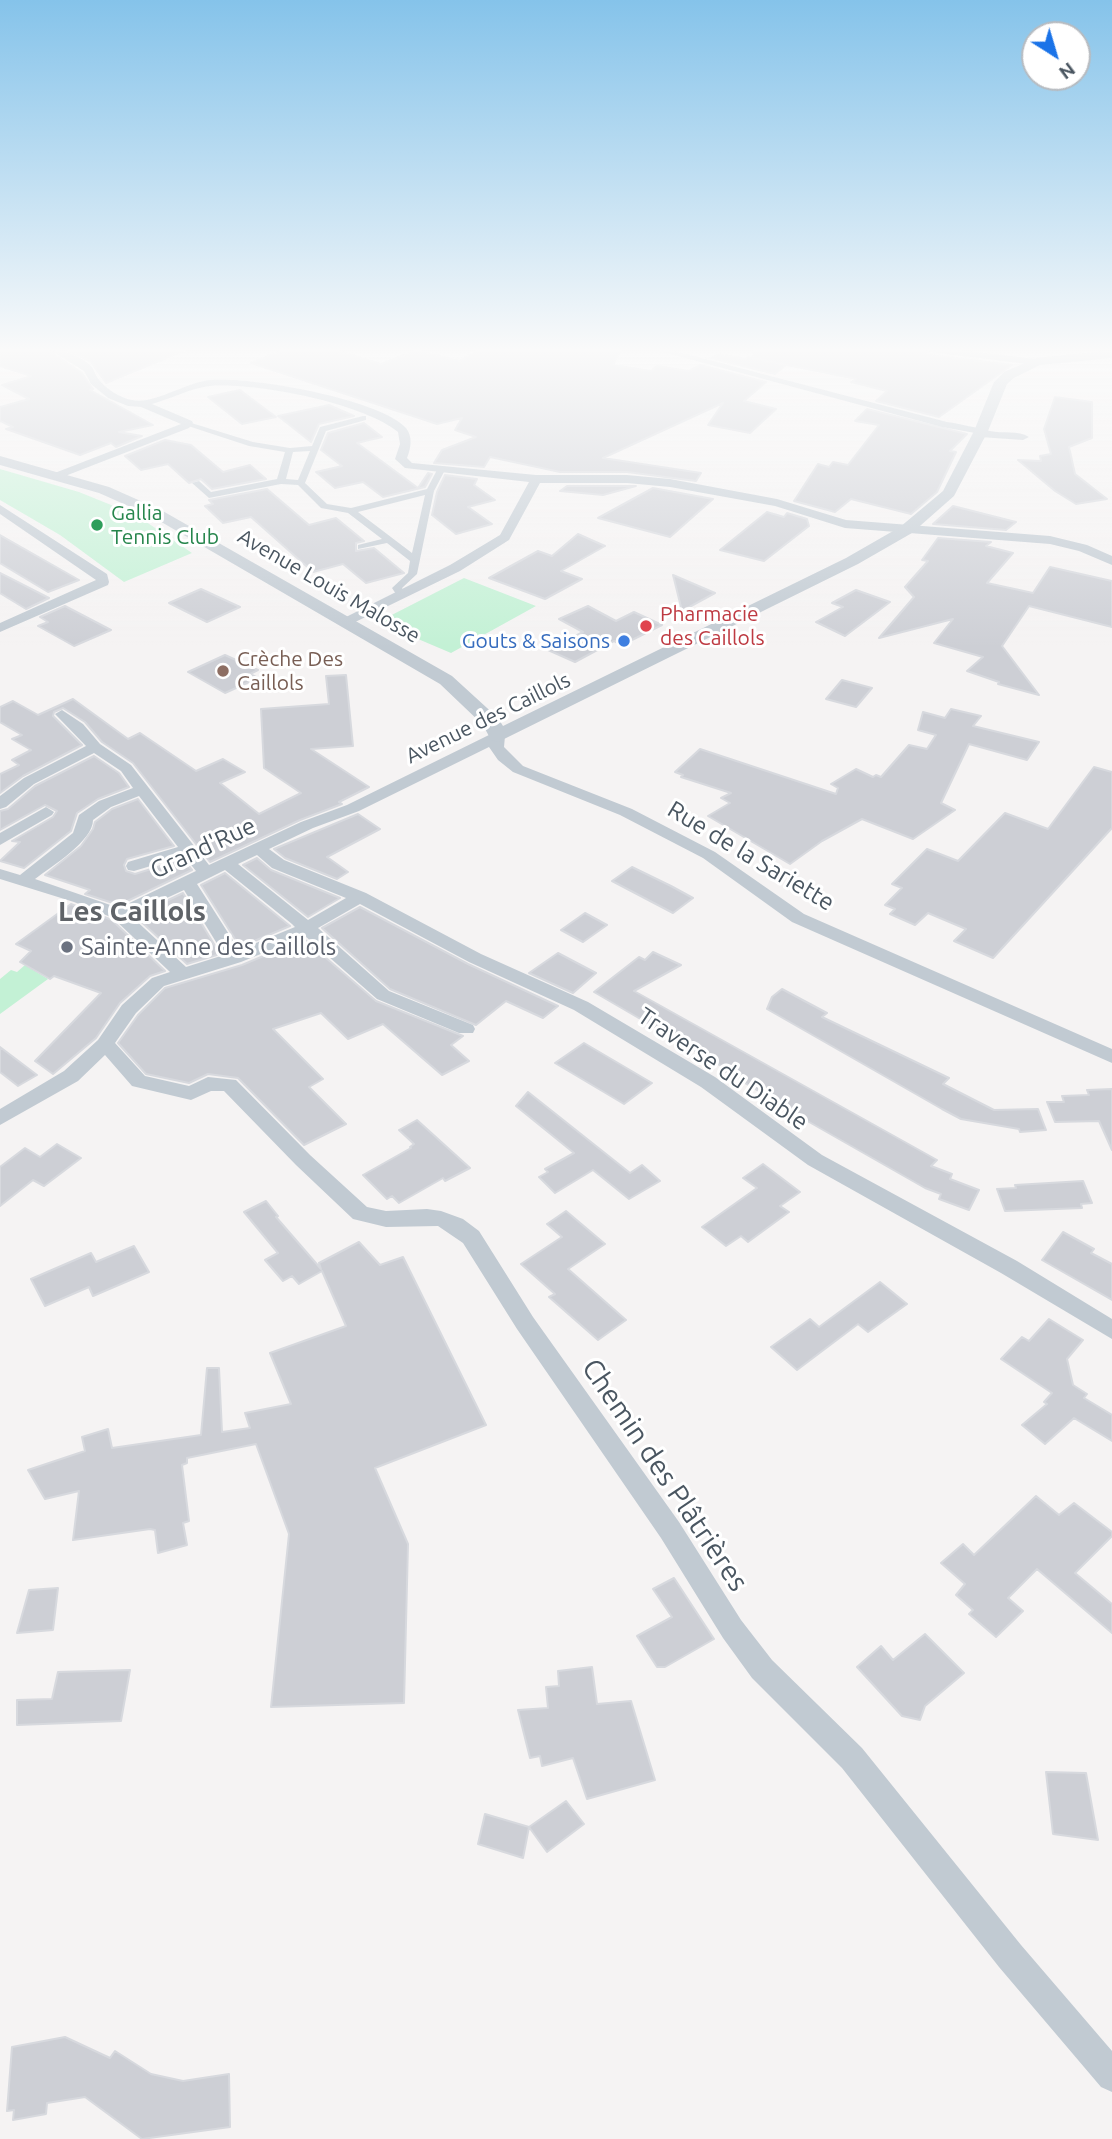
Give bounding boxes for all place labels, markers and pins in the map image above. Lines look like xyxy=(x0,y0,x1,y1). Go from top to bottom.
place label: Gallia Tennis Club xyxy=(111,500,219,550)
marker: Gallia Tennis Club xyxy=(89,517,105,533)
place label: Pharmacie des Caillols xyxy=(660,601,764,651)
marker: Pharmacie des Caillols xyxy=(638,618,654,634)
place label: Gouts & Saisons xyxy=(462,628,610,654)
marker: Gouts & Saisons xyxy=(616,633,632,649)
place label: Crèche Des Caillols xyxy=(237,646,343,696)
marker: Crèche Des Caillols xyxy=(215,663,231,679)
place label: Sainte-Anne des Caillols xyxy=(81,933,336,961)
marker: Sainte-Anne des Caillols xyxy=(59,939,75,955)

